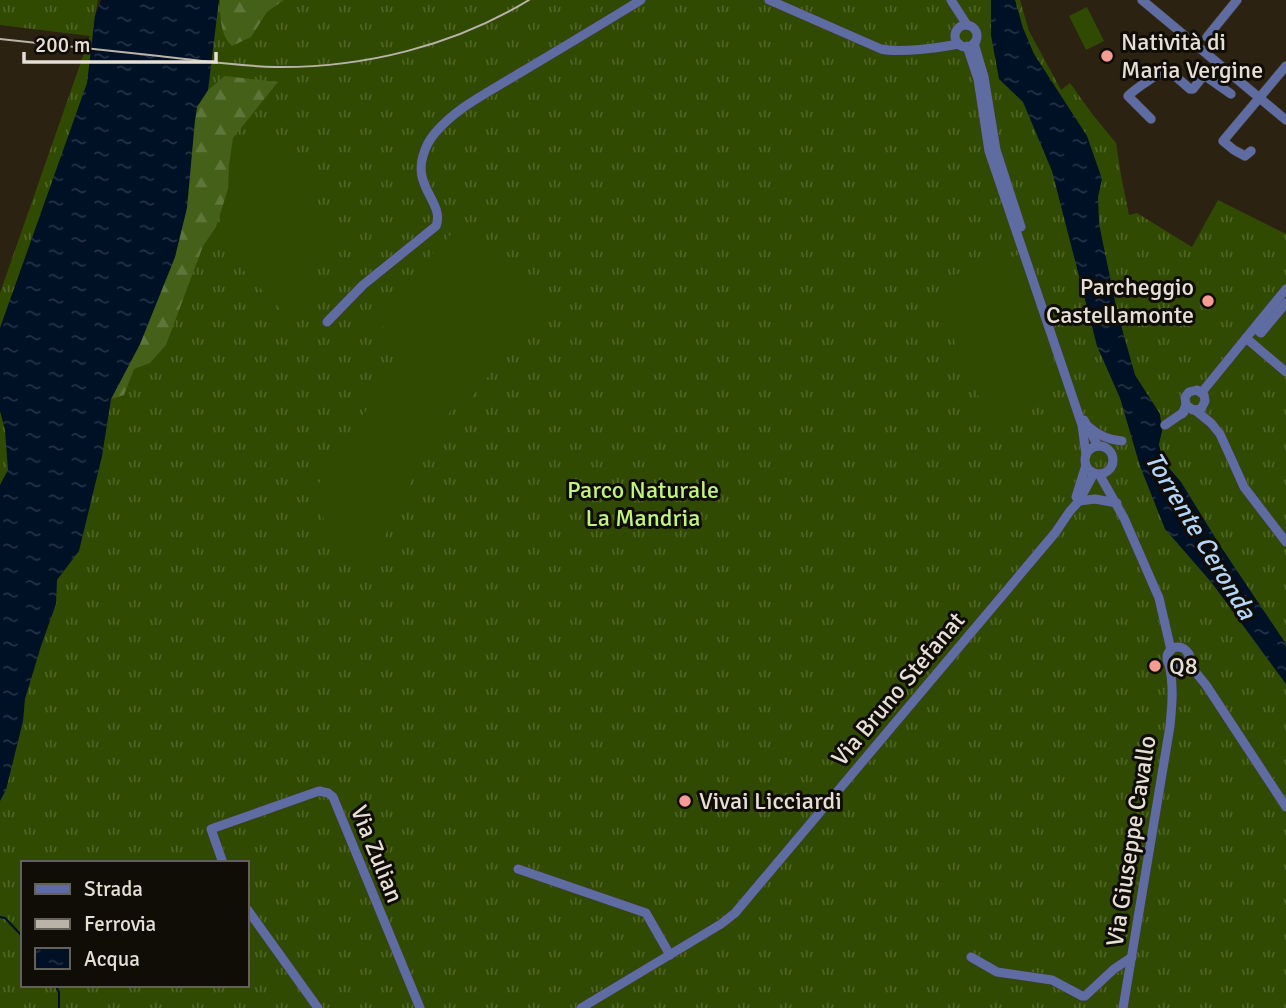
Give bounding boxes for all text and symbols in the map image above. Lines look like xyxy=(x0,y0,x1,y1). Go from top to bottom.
scale bar xyxy=(24,21,217,65)
place label: Natività di Maria Vergine xyxy=(1121,27,1263,85)
text: 200 m xyxy=(35,32,90,58)
marker: Natività di Maria Vergine xyxy=(1099,48,1115,64)
place label: Parcheggio Castellamonte xyxy=(1046,272,1194,330)
marker: Parcheggio Castellamonte xyxy=(1200,293,1216,309)
water label: Torrente Ceronda xyxy=(1137,446,1263,626)
park label: Parco Naturale La Mandria xyxy=(567,475,719,533)
street label: Via Bruno Stefanat xyxy=(825,606,971,772)
place label: Q8 xyxy=(1169,651,1198,681)
marker: Q8 xyxy=(1147,658,1163,674)
street label: Via Giuseppe Cavallo xyxy=(1100,733,1162,949)
place label: Vivai Licciardi xyxy=(699,786,842,816)
marker: Vivai Licciardi xyxy=(677,793,693,809)
street label: Via Zulian xyxy=(344,801,410,907)
legend xyxy=(21,861,248,987)
text: Strada xyxy=(84,876,143,902)
text: Ferrovia xyxy=(84,911,156,937)
text: Acqua xyxy=(84,946,140,972)

